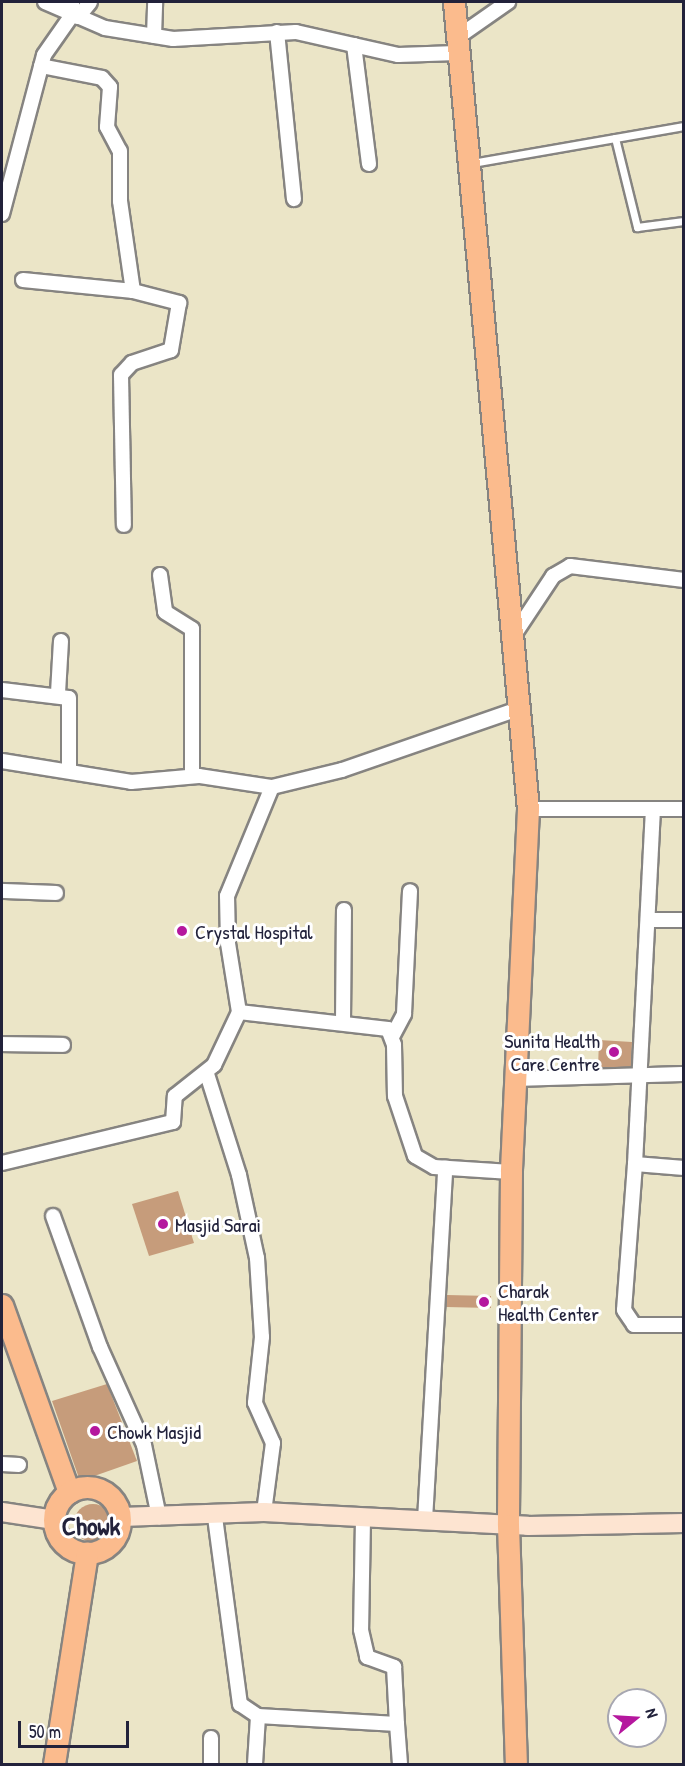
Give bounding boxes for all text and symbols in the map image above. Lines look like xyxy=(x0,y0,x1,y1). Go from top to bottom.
place label: Crystal Hospital xyxy=(195,919,313,943)
marker: Crystal Hospital xyxy=(173,922,191,940)
place label: Sunita Health Care Centre xyxy=(504,1028,600,1075)
marker: Sunita Health Care Centre xyxy=(605,1043,623,1061)
place label: Masjid Sarai xyxy=(175,1212,261,1236)
marker: Masjid Sarai xyxy=(156,1217,170,1231)
place label: Charak Health Center xyxy=(498,1278,599,1325)
marker: Charak Health Center xyxy=(475,1293,493,1311)
place label: Chowk Masjid xyxy=(107,1419,201,1443)
marker: Chowk Masjid xyxy=(88,1424,102,1438)
district label: Chowk xyxy=(62,1510,120,1542)
north arrow xyxy=(607,1688,667,1748)
text: N xyxy=(640,1706,664,1720)
scale bar xyxy=(21,1709,132,1747)
text: 50 m xyxy=(29,1719,61,1744)

